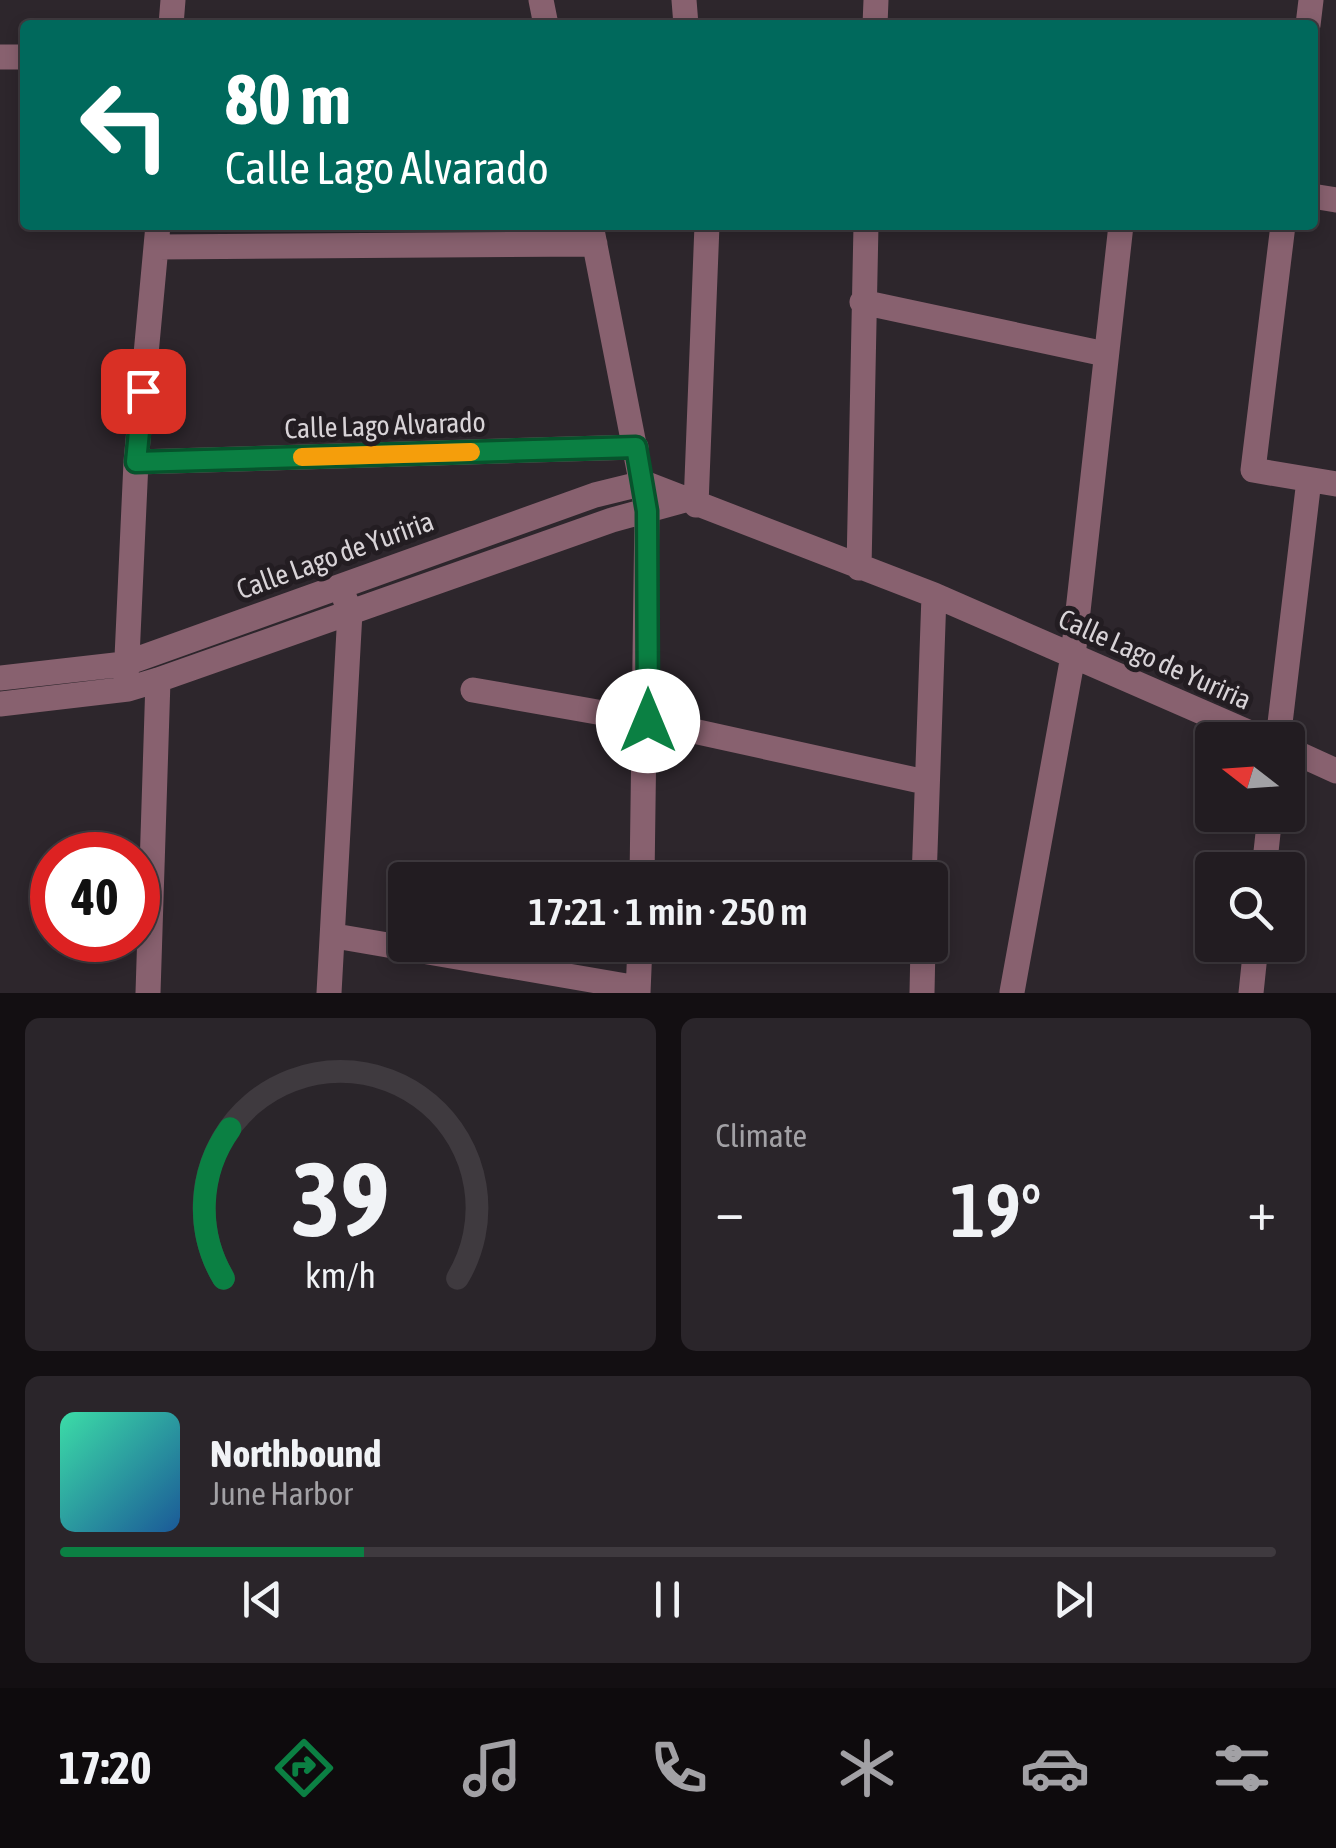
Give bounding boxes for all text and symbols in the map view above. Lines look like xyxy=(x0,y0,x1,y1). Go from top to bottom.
text: 80 m xyxy=(225,59,351,139)
icon: left xyxy=(60,60,190,190)
text: Calle Lago Alvarado xyxy=(225,142,549,194)
pin xyxy=(101,349,186,434)
icon: arrive xyxy=(116,364,171,419)
street label: Calle Lago Alvarado xyxy=(284,405,486,445)
street label: Calle Lago de Yuriria xyxy=(232,505,438,605)
street label: Calle Lago de Yuriria xyxy=(1054,602,1256,716)
position arrow xyxy=(596,669,700,773)
north arrow xyxy=(1195,722,1305,832)
map controls xyxy=(1195,722,1305,962)
speed limit sign: 40 xyxy=(30,832,160,962)
button: search xyxy=(1195,852,1305,962)
text: 17:21 · 1 min · 250 m xyxy=(528,890,808,933)
text: Climate xyxy=(716,1117,807,1154)
text: 39 xyxy=(291,1139,389,1258)
text: 19° xyxy=(950,1167,1041,1253)
text: − xyxy=(716,1179,744,1242)
text: + xyxy=(1247,1179,1276,1242)
text: km/h xyxy=(305,1255,376,1296)
text: Northbound xyxy=(210,1432,381,1475)
text: June Harbor xyxy=(210,1475,353,1512)
icon: previous xyxy=(235,1572,290,1627)
icon: pause xyxy=(640,1572,695,1627)
icon: next xyxy=(1046,1572,1101,1627)
icon: directions xyxy=(269,1733,339,1803)
icon: music xyxy=(457,1733,527,1803)
icon: phone xyxy=(644,1733,714,1803)
icon: climate xyxy=(832,1733,902,1803)
icon: car xyxy=(1020,1733,1090,1803)
icon: filters xyxy=(1207,1733,1277,1803)
text: 17:20 xyxy=(59,1742,151,1794)

